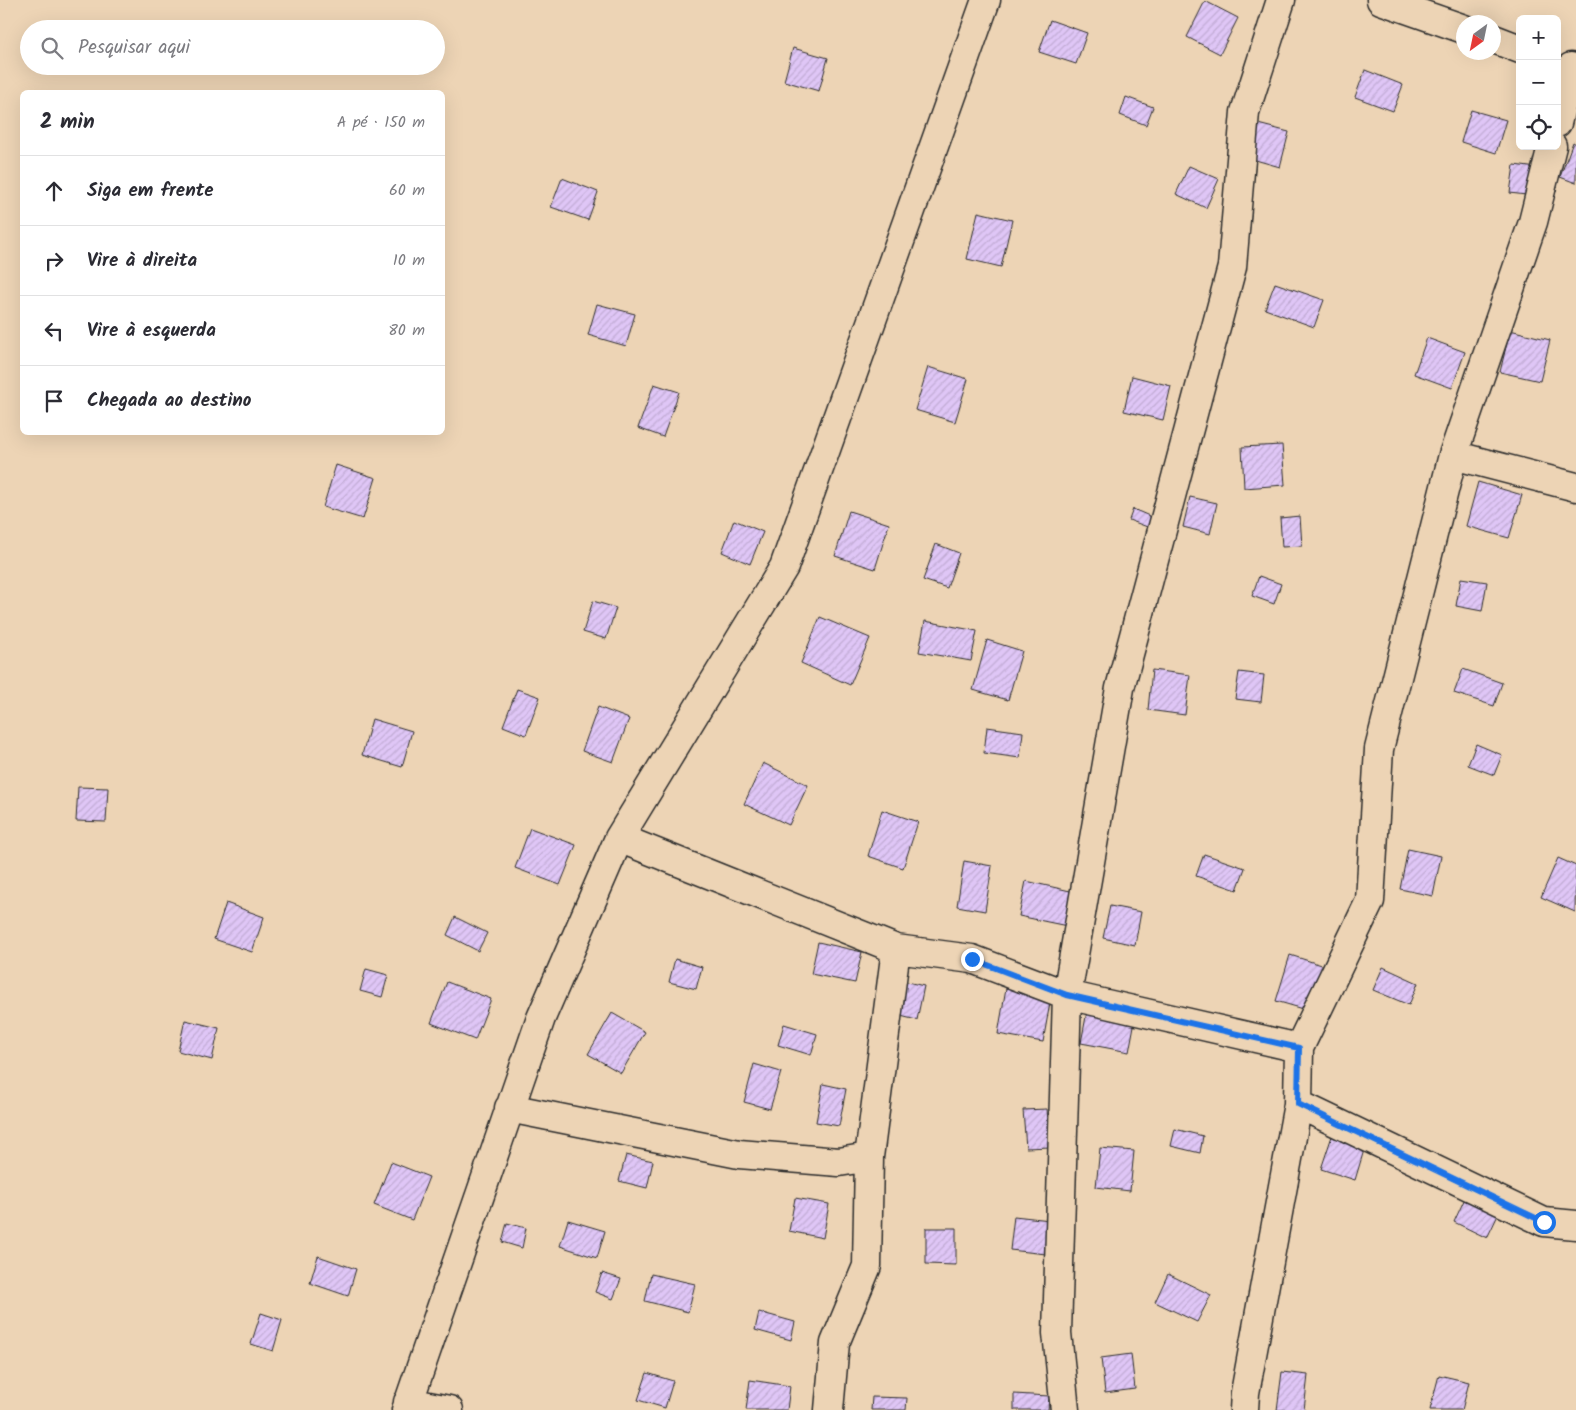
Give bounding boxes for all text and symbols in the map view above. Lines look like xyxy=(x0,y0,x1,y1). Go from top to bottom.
north arrow xyxy=(1456,15,1501,60)
map controls xyxy=(1516,15,1561,150)
button: + xyxy=(1516,15,1561,60)
search box xyxy=(20,20,445,75)
text: Pesquisar aqui xyxy=(78,33,190,63)
icon: search xyxy=(38,34,66,62)
button: − xyxy=(1516,60,1561,105)
button: locate xyxy=(1516,105,1561,150)
text: 2 min xyxy=(40,106,95,139)
text: A pé · 150 m xyxy=(337,110,425,135)
text: Siga em frente xyxy=(87,176,214,206)
icon: ahead xyxy=(40,177,68,205)
text: 60 m xyxy=(389,178,425,203)
text: Vire à direita xyxy=(87,246,197,276)
icon: right xyxy=(40,247,68,275)
text: 10 m xyxy=(393,248,425,273)
text: Vire à esquerda xyxy=(87,316,216,346)
icon: left xyxy=(40,317,68,345)
text: 80 m xyxy=(388,318,425,343)
text: Chegada ao destino xyxy=(87,386,252,416)
icon: arrive xyxy=(40,387,68,415)
route end xyxy=(961,948,984,971)
route start xyxy=(1533,1211,1556,1234)

